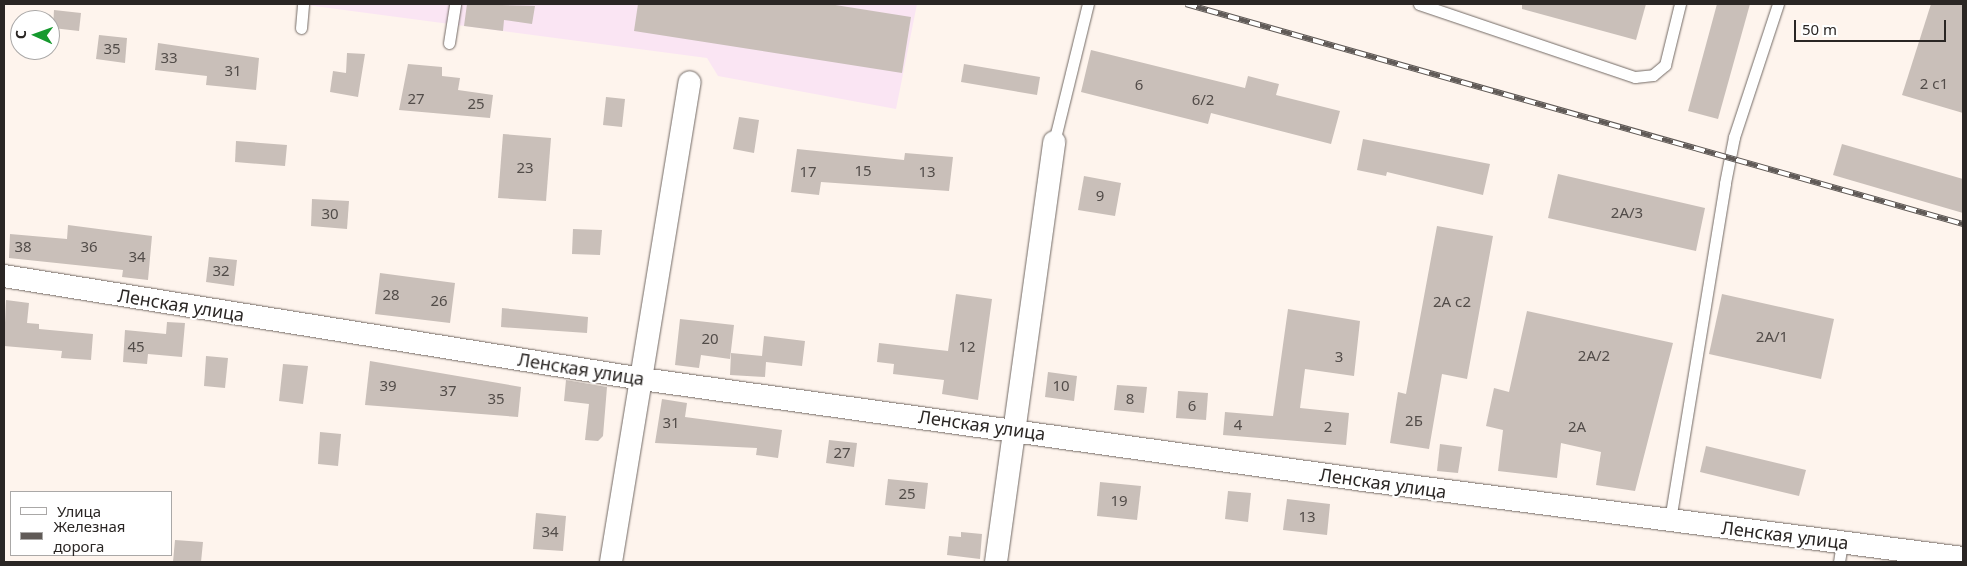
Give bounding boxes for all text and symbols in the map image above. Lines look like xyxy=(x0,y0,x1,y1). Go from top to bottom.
north arrow xyxy=(10,10,60,60)
scale bar xyxy=(1797,10,1950,42)
text: 50 m xyxy=(1802,19,1837,39)
text: С xyxy=(11,30,30,39)
house number: 35 xyxy=(103,40,121,58)
house number: 33 xyxy=(160,49,178,67)
house number: 31 xyxy=(224,62,242,80)
house number: 2 с1 xyxy=(1920,75,1948,93)
house number: 6 xyxy=(1135,76,1143,94)
house number: 27 xyxy=(407,90,425,108)
house number: 6/2 xyxy=(1192,91,1214,109)
house number: 25 xyxy=(467,95,485,113)
house number: 23 xyxy=(516,159,534,177)
house number: 15 xyxy=(854,162,872,180)
house number: 17 xyxy=(799,163,817,181)
house number: 13 xyxy=(918,163,936,181)
house number: 9 xyxy=(1096,187,1104,205)
house number: 2А/3 xyxy=(1611,204,1643,222)
house number: 30 xyxy=(321,205,339,223)
house number: 38 xyxy=(14,238,32,256)
house number: 36 xyxy=(80,238,98,256)
house number: 34 xyxy=(128,248,146,266)
house number: 32 xyxy=(212,262,230,280)
street label: Ленская улица xyxy=(116,284,246,326)
house number: 28 xyxy=(382,286,400,304)
house number: 26 xyxy=(430,292,448,310)
house number: 2А с2 xyxy=(1433,293,1471,311)
house number: 2А/1 xyxy=(1756,328,1788,346)
house number: 20 xyxy=(701,330,719,348)
house number: 45 xyxy=(127,338,145,356)
house number: 12 xyxy=(958,338,976,356)
house number: 2А/2 xyxy=(1578,347,1610,365)
street label: Ленская улица xyxy=(516,348,646,390)
house number: 3 xyxy=(1335,348,1343,366)
house number: 39 xyxy=(379,377,397,395)
house number: 10 xyxy=(1052,377,1070,395)
house number: 37 xyxy=(439,382,457,400)
house number: 35 xyxy=(487,390,505,408)
house number: 8 xyxy=(1126,390,1134,408)
house number: 6 xyxy=(1188,397,1196,415)
street label: Ленская улица xyxy=(917,405,1047,445)
house number: 2Б xyxy=(1405,412,1423,430)
house number: 31 xyxy=(662,414,680,432)
house number: 4 xyxy=(1234,416,1242,434)
house number: 2 xyxy=(1324,418,1332,436)
house number: 2А xyxy=(1568,418,1586,436)
house number: 27 xyxy=(833,444,851,462)
street label: Ленская улица xyxy=(1318,463,1448,503)
house number: 25 xyxy=(898,485,916,503)
legend xyxy=(10,491,172,556)
house number: 19 xyxy=(1110,492,1128,510)
text: Улица xyxy=(57,501,101,521)
house number: 13 xyxy=(1298,508,1316,526)
text: Железная дорога xyxy=(53,516,126,556)
street label: Ленская улица xyxy=(1720,516,1850,554)
house number: 34 xyxy=(541,523,559,541)

